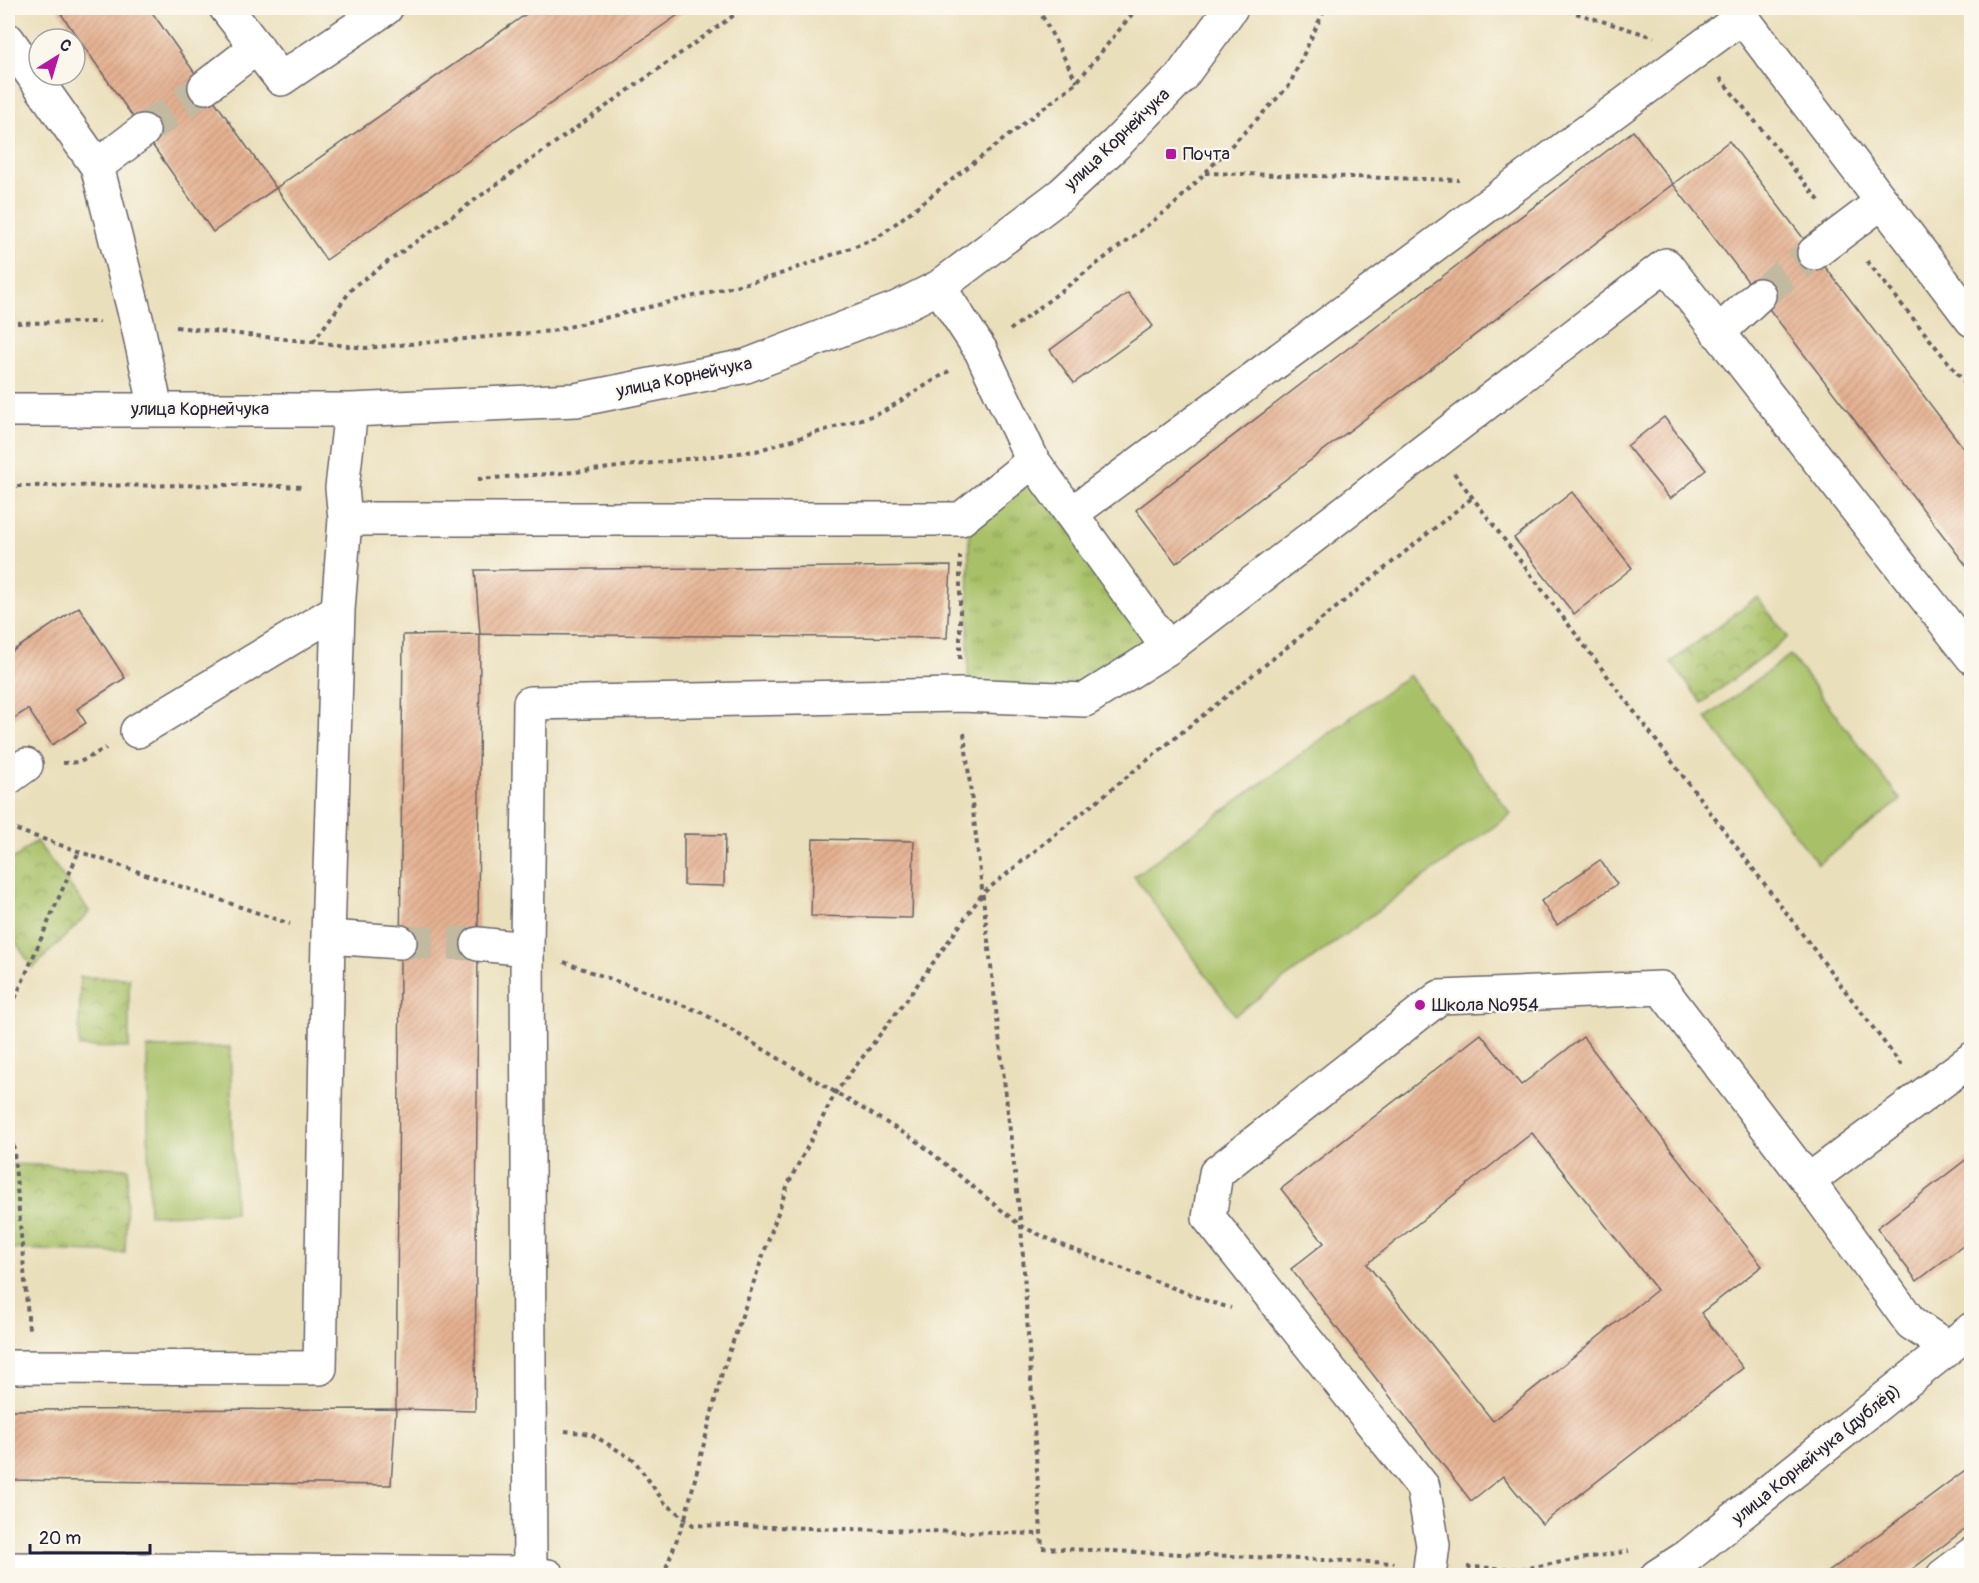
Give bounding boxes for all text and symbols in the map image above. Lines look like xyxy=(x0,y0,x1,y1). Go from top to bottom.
north arrow xyxy=(27,27,87,87)
text: С xyxy=(55,35,75,57)
street label: улица Корнейчука xyxy=(1059,83,1175,196)
place label: Почта xyxy=(1183,143,1230,166)
marker: Почта xyxy=(1164,147,1178,161)
street label: улица Корнейчука xyxy=(613,352,754,403)
street label: улица Корнейчука xyxy=(130,398,269,421)
place label: Школа №954 xyxy=(1432,994,1539,1017)
marker: Школа №954 xyxy=(1413,998,1427,1012)
street label: улица Корнейчука (дублёр) xyxy=(1726,1379,1905,1530)
scale bar xyxy=(30,1517,150,1555)
text: 20 m xyxy=(39,1527,81,1550)

